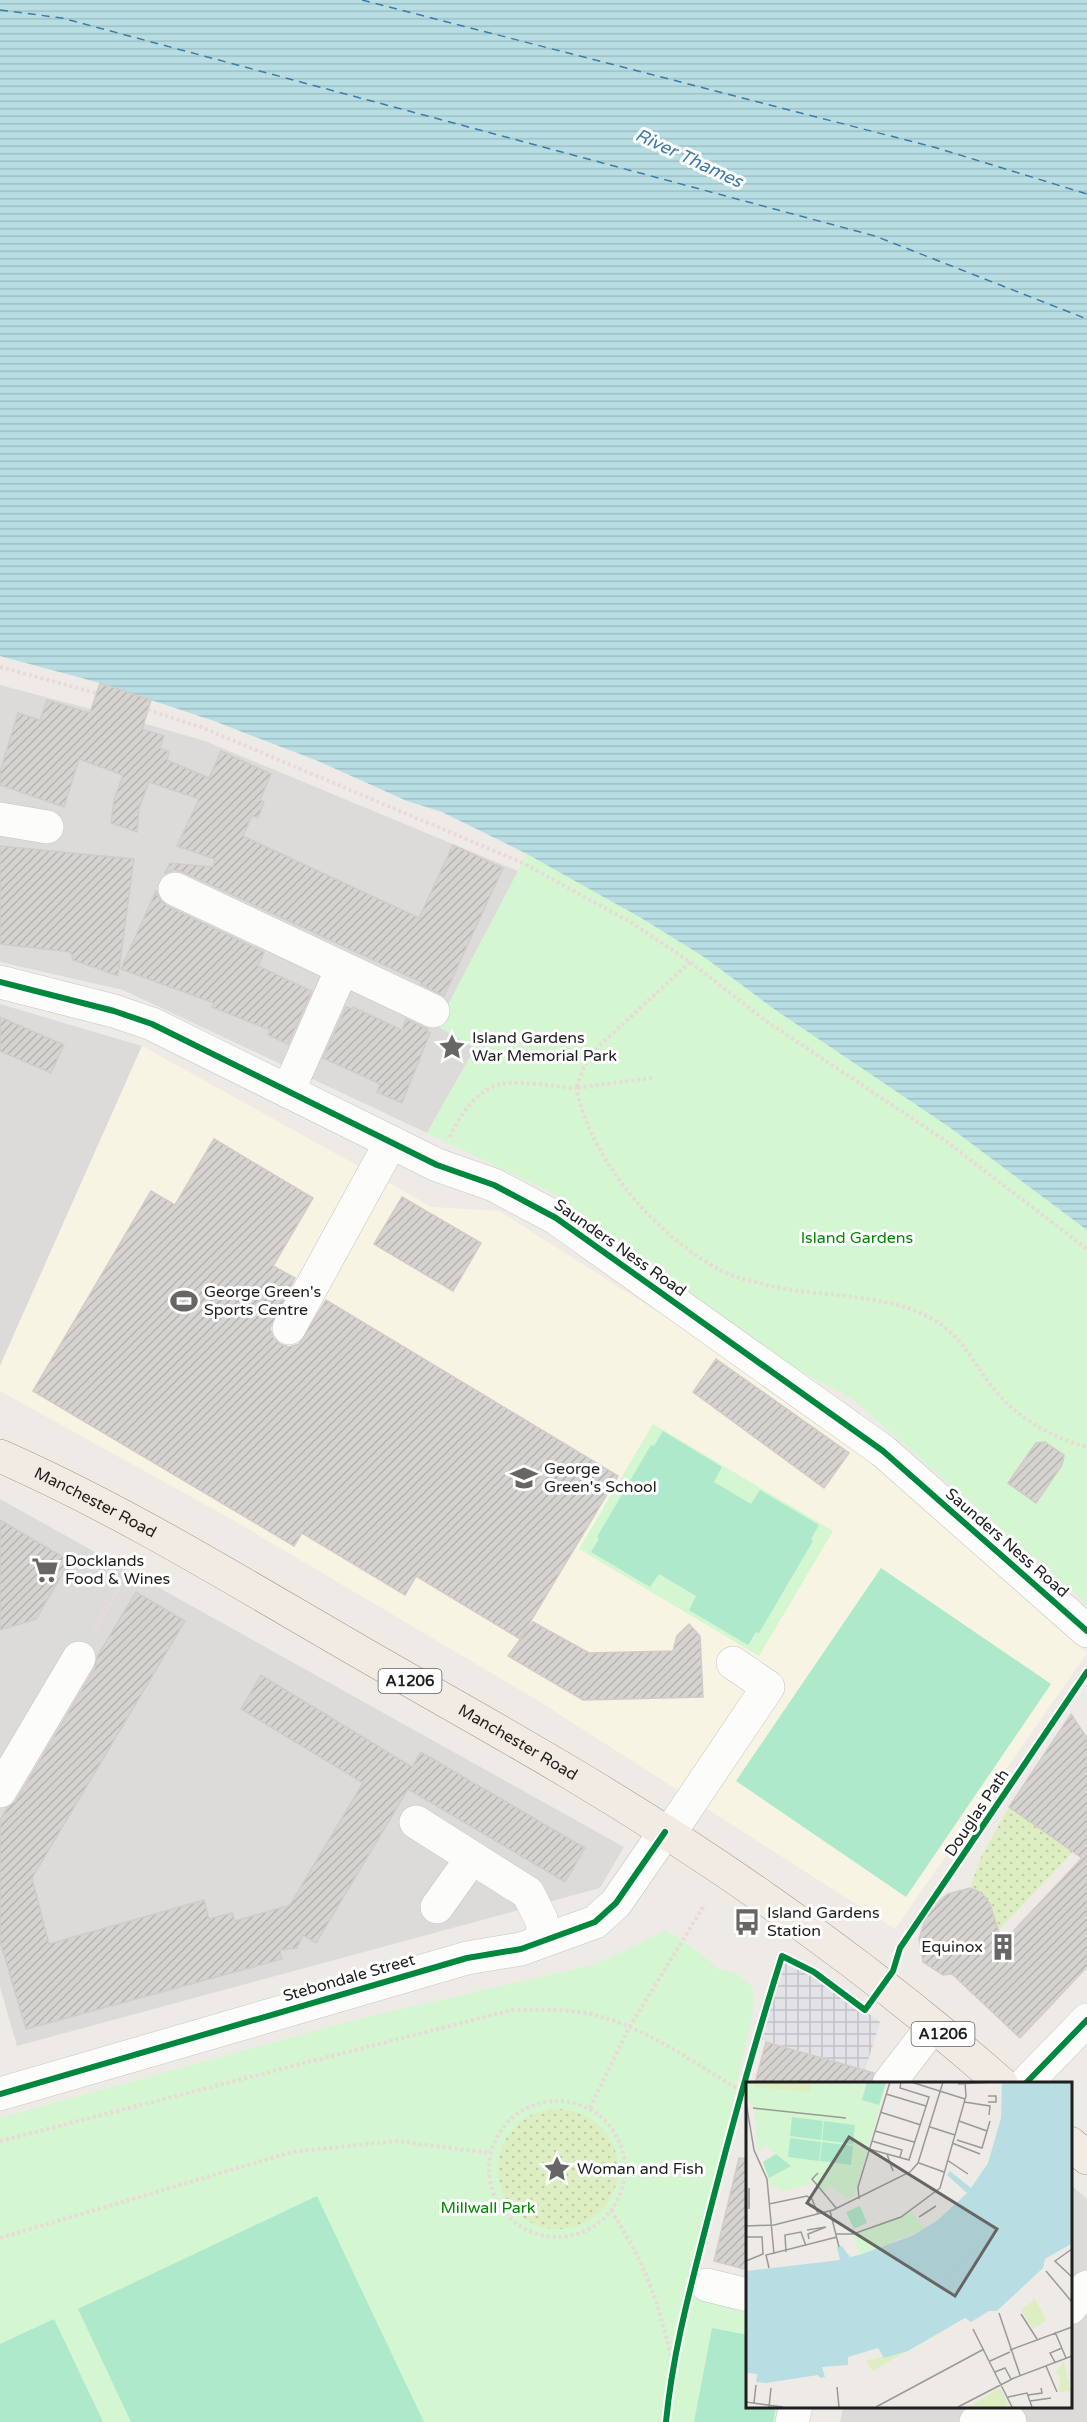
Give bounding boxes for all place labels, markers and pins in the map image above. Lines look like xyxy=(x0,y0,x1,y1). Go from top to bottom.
place label: Island Gardens War Memorial Park xyxy=(472,1028,617,1066)
place icon: Island Gardens War Memorial Park xyxy=(437,1032,467,1062)
place label: George Green's Sports Centre xyxy=(204,1282,321,1320)
sports icon: George Green's Sports Centre xyxy=(169,1286,199,1316)
place label: George Green's School xyxy=(544,1459,657,1497)
school or university icon: George Green's School xyxy=(509,1463,539,1493)
place label: Docklands Food & Wines xyxy=(65,1551,170,1589)
supermarket icon: Docklands Food & Wines xyxy=(30,1555,60,1585)
place label: Island Gardens Station xyxy=(767,1903,880,1941)
bus stop icon: Island Gardens Station xyxy=(732,1907,762,1937)
building icon: Equinox xyxy=(988,1932,1018,1962)
place label: Equinox xyxy=(921,1937,983,1957)
place icon: Woman and Fish xyxy=(542,2154,572,2184)
place label: Woman and Fish xyxy=(577,2159,704,2179)

